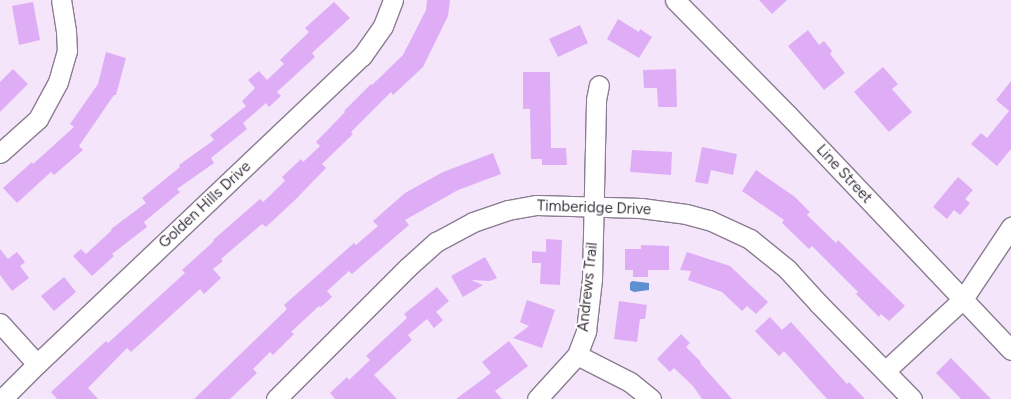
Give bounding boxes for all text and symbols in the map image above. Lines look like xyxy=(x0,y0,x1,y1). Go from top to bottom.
street label: Line Street xyxy=(812,141,876,207)
street label: Golden Hills Drive xyxy=(155,158,255,252)
street label: Timberidge Drive xyxy=(537,197,651,219)
street label: Andrews Trail xyxy=(574,241,602,333)

